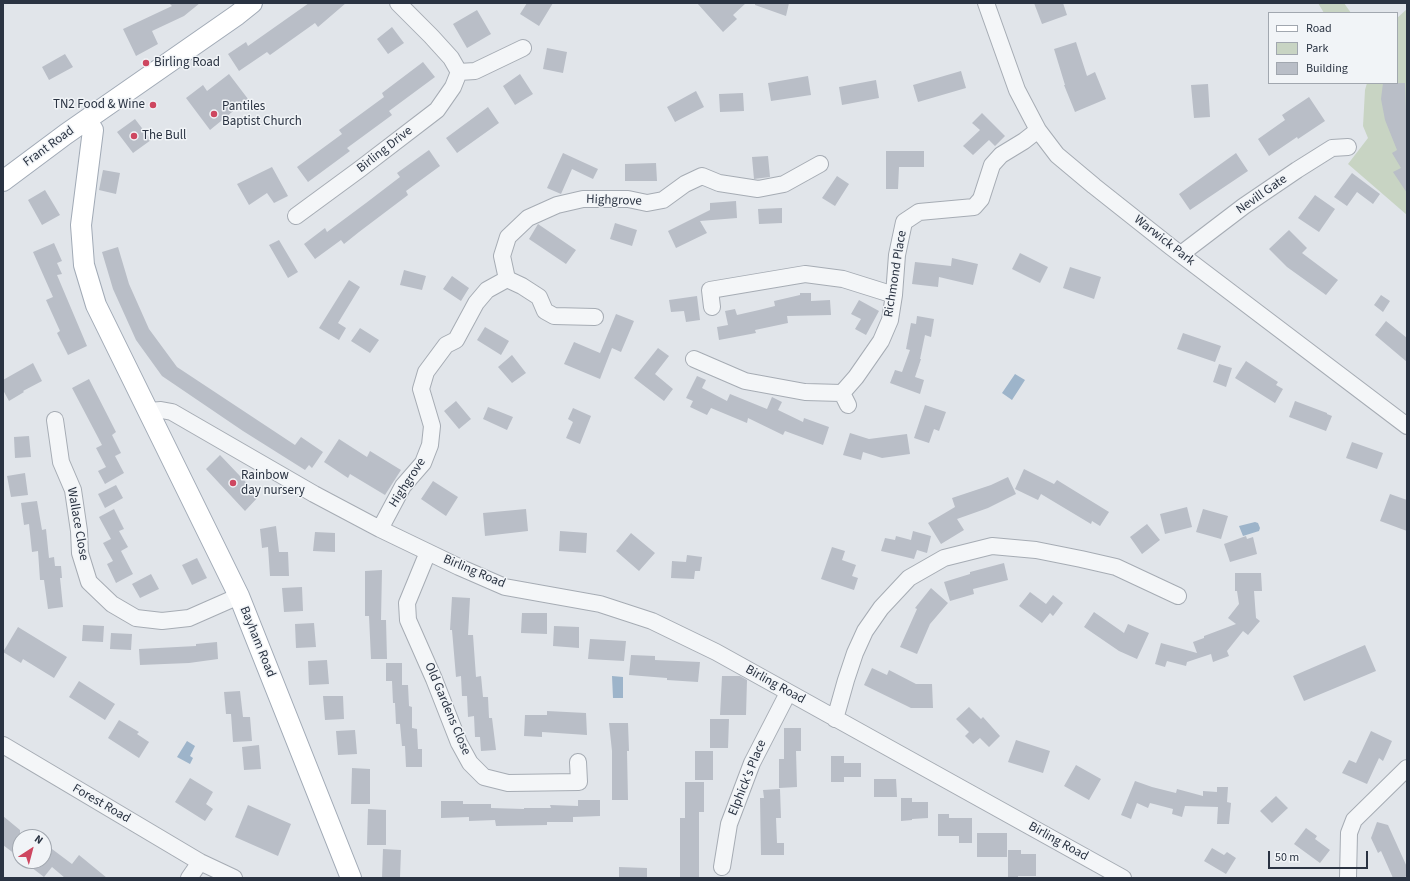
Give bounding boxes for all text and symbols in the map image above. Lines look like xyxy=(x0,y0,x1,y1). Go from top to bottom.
legend xyxy=(1268,12,1398,84)
text: Road xyxy=(1306,20,1332,37)
text: Park xyxy=(1306,40,1328,57)
place label: Birling Road xyxy=(154,55,220,71)
marker: Birling Road xyxy=(141,58,151,68)
text: Building xyxy=(1306,60,1348,77)
place label: TN2 Food & Wine xyxy=(53,97,145,113)
place label: Pantiles Baptist Church xyxy=(222,99,302,130)
marker: TN2 Food & Wine xyxy=(148,100,158,110)
marker: Pantiles Baptist Church xyxy=(209,109,219,119)
street label: Frant Road xyxy=(21,123,77,171)
street label: Birling Drive xyxy=(354,123,416,177)
place label: The Bull xyxy=(142,128,186,144)
marker: The Bull xyxy=(129,131,139,141)
street label: Nevill Gate xyxy=(1234,172,1290,218)
street label: Highgrove xyxy=(586,192,642,210)
street label: Warwick Park xyxy=(1130,212,1198,270)
street label: Richmond Place xyxy=(881,229,911,319)
street label: Highgrove xyxy=(386,455,430,511)
place label: Rainbow day nursery xyxy=(241,468,305,499)
marker: Rainbow day nursery xyxy=(228,478,238,488)
street label: Wallace Close xyxy=(63,486,91,562)
street label: Birling Road xyxy=(441,552,507,592)
street label: Bayham Road xyxy=(236,604,278,680)
street label: Old Gardens Close xyxy=(420,660,474,758)
street label: Birling Road xyxy=(742,662,808,708)
street label: Elphick's Place xyxy=(726,738,770,818)
street label: Forest Road xyxy=(69,781,133,827)
street label: Birling Road xyxy=(1025,819,1091,865)
north arrow xyxy=(12,829,52,869)
text: N xyxy=(31,831,46,848)
scale bar xyxy=(1270,843,1370,869)
text: 50 m xyxy=(1275,849,1299,866)

